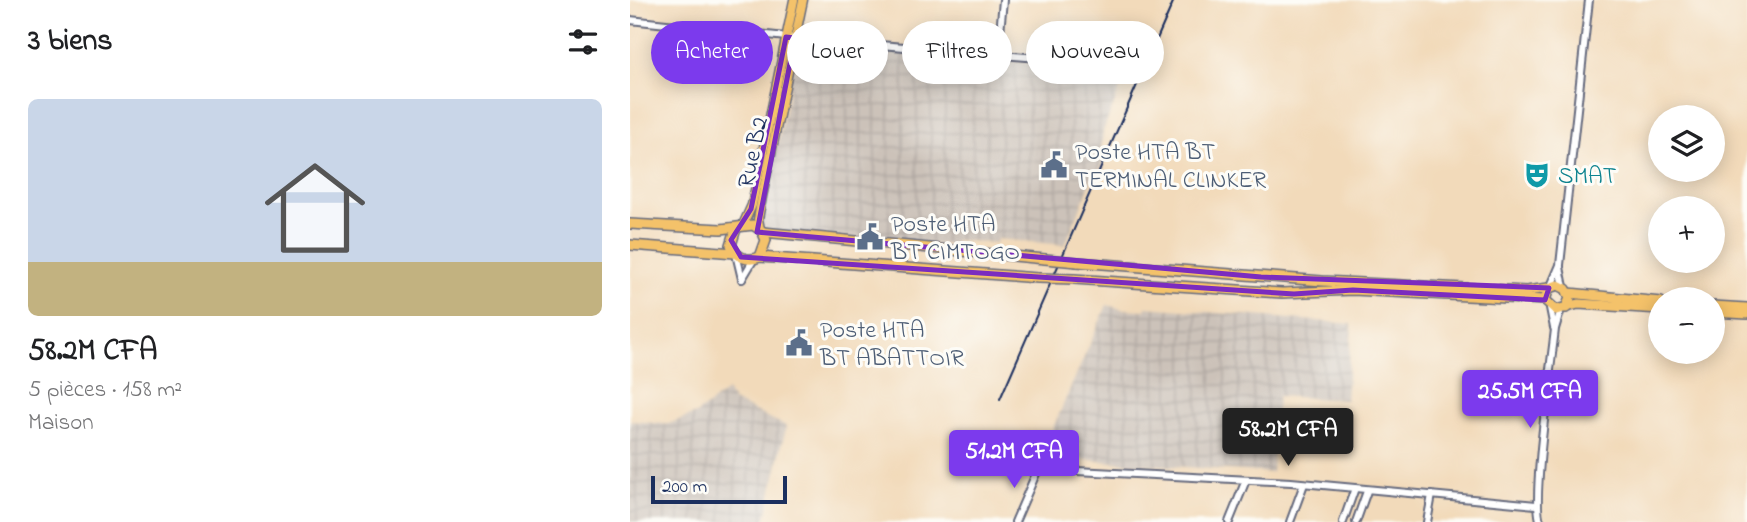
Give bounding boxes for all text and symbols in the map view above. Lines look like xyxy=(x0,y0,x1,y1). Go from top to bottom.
text: 3 biens xyxy=(28,20,113,64)
chip: Acheter xyxy=(651,21,773,84)
chip: Louer xyxy=(787,21,888,84)
chip: Filtres xyxy=(902,21,1012,84)
chip: Nouveau xyxy=(1026,21,1164,84)
icon: filters xyxy=(564,23,602,61)
map controls xyxy=(1648,105,1725,364)
button: layers xyxy=(1648,105,1725,182)
street label: Rue B2 xyxy=(730,114,779,191)
place label: Poste HTA BT TERMINAL CLINKER xyxy=(1075,136,1267,199)
icon: home xyxy=(252,145,378,271)
public building icon: Poste HTA BT TERMINAL CLINKER xyxy=(1039,150,1069,180)
theatre icon: SMAT xyxy=(1522,160,1552,190)
place label: SMAT xyxy=(1558,160,1617,195)
button: + xyxy=(1648,196,1725,273)
place label: Poste HTA BT CIMTOGO xyxy=(890,208,1020,271)
public building icon: Poste HTA BT CIMTOGO xyxy=(855,222,885,252)
button: − xyxy=(1648,287,1725,364)
place label: Poste HTA BT ABATTOIR xyxy=(819,314,965,377)
public building icon: Poste HTA BT ABATTOIR xyxy=(784,328,814,358)
text: 58.2M CFA xyxy=(28,330,158,374)
pin: 25.5M CFA xyxy=(1450,370,1610,430)
text: 5 pièces · 158 m² xyxy=(28,374,182,407)
text: 25.5M CFA xyxy=(1478,376,1582,409)
text: Maison xyxy=(28,407,94,440)
pin: 58.2M CFA xyxy=(1208,408,1368,468)
text: 58.2M CFA xyxy=(1238,414,1338,447)
pin: 51.2M CFA xyxy=(934,430,1094,490)
text: 51.2M CFA xyxy=(965,436,1063,469)
scale bar xyxy=(651,473,788,505)
text: 200 m xyxy=(662,474,707,501)

